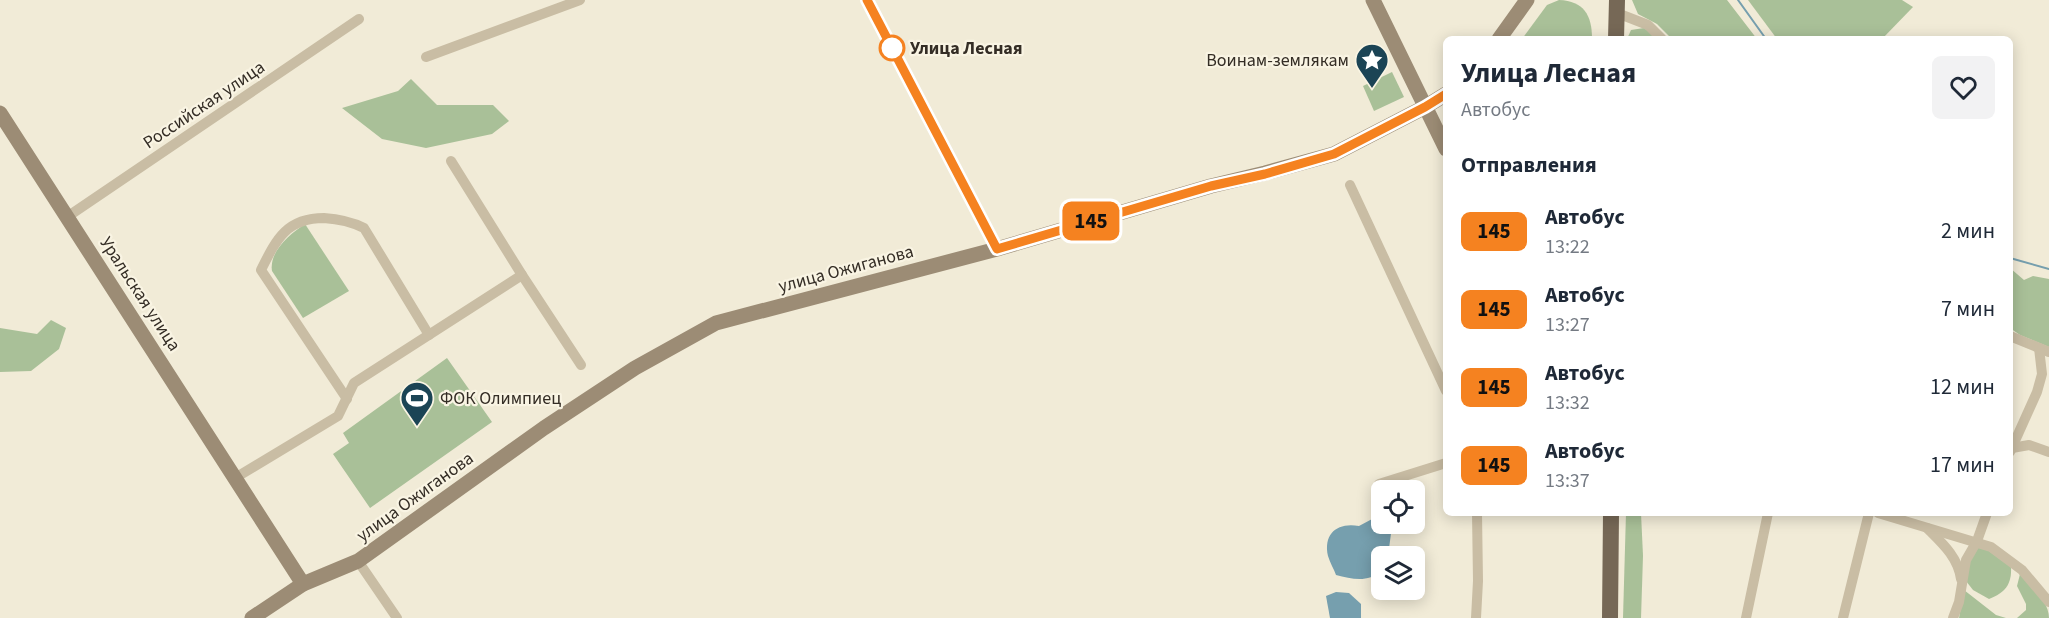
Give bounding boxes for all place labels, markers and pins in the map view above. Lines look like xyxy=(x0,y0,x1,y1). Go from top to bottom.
marker: Улица Лесная xyxy=(879,35,905,61)
place label: Улица Лесная xyxy=(910,36,1023,61)
place icon: Воинам-землякам xyxy=(1354,42,1390,89)
place label: Воинам-землякам xyxy=(1206,48,1349,73)
sports icon: ФОК Олимпиец xyxy=(399,380,435,427)
place label: ФОК Олимпиец xyxy=(440,386,561,411)

